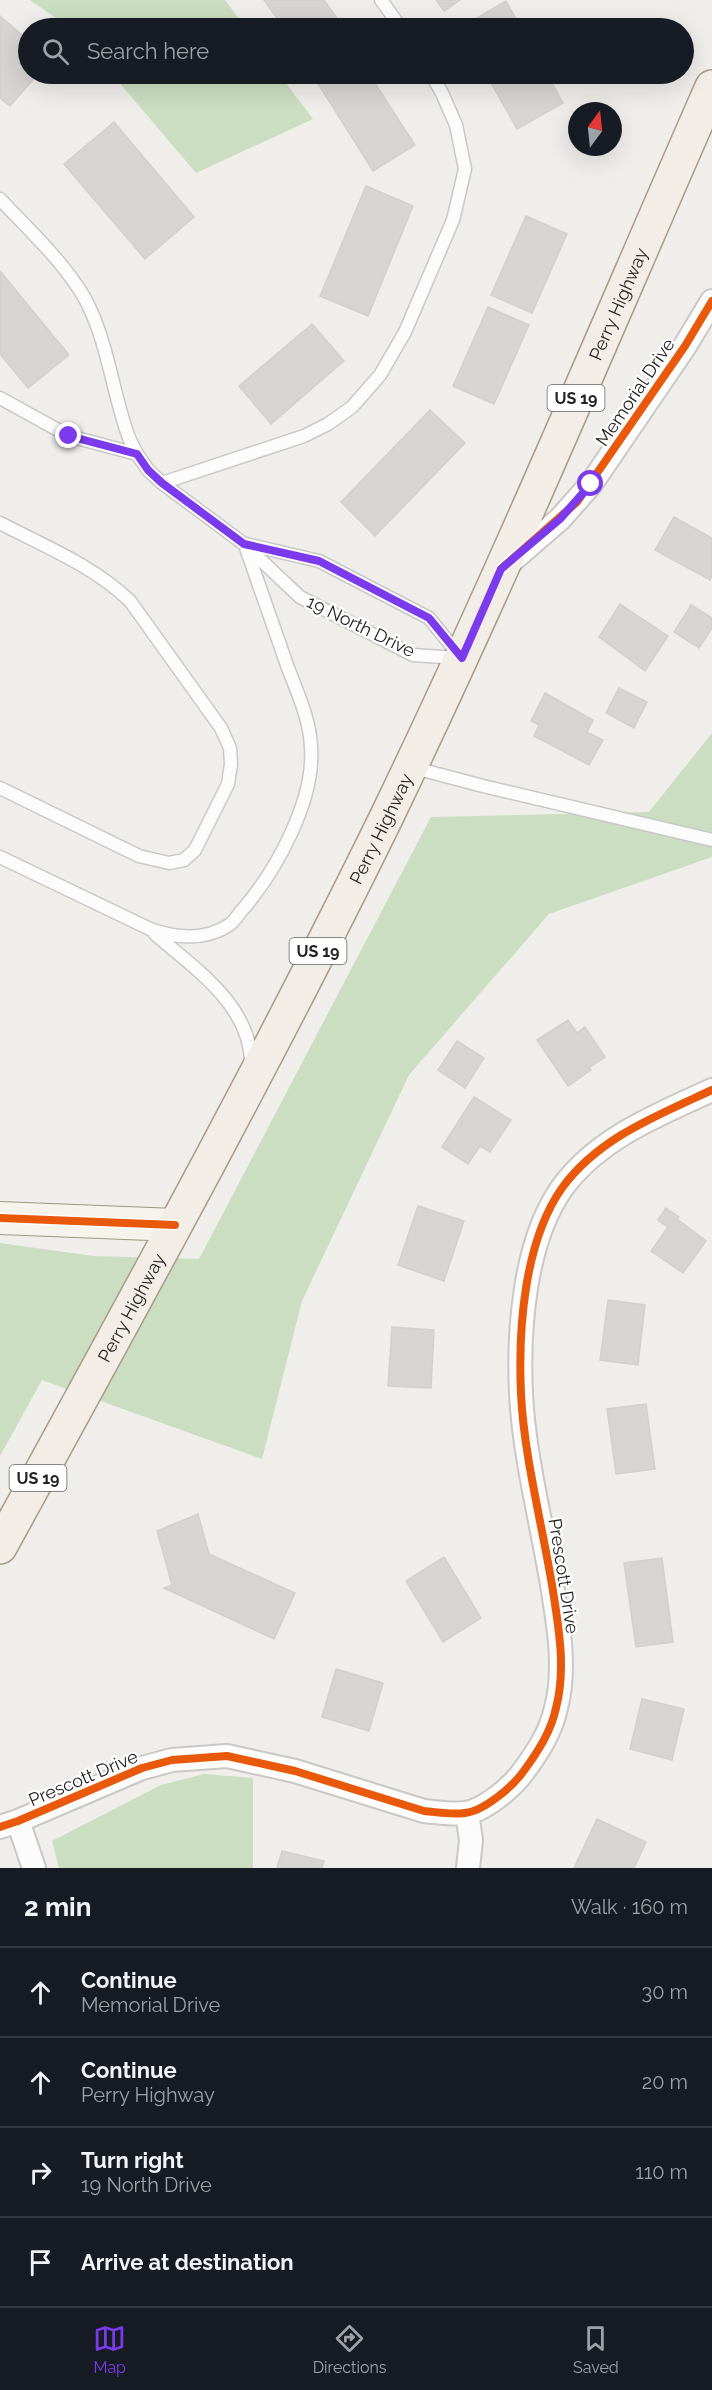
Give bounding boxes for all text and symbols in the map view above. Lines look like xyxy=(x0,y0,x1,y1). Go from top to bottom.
search box xyxy=(18,18,694,84)
icon: search xyxy=(39,35,72,68)
text: Search here xyxy=(87,38,209,64)
north arrow xyxy=(568,102,622,156)
street label: Perry Highway xyxy=(584,244,651,363)
street label: Memorial Drive xyxy=(591,334,679,450)
road number: US 19 xyxy=(548,385,604,411)
route end xyxy=(55,422,81,448)
route start xyxy=(577,470,603,496)
street label: 19 North Drive xyxy=(304,591,419,661)
street label: Perry Highway xyxy=(345,770,416,887)
road number: US 19 xyxy=(290,938,346,964)
street label: Perry Highway xyxy=(93,1249,169,1365)
road number: US 19 xyxy=(9,1465,66,1491)
street label: Prescott Drive xyxy=(545,1517,584,1636)
street label: Prescott Drive xyxy=(25,1745,141,1810)
text: 2 min xyxy=(24,1892,91,1922)
text: Walk · 160 m xyxy=(571,1895,688,1919)
text: Continue xyxy=(81,1967,177,1993)
icon: ahead xyxy=(24,1976,57,2009)
text: 30 m xyxy=(642,1980,688,2004)
text: Memorial Drive xyxy=(81,1993,220,2017)
text: Continue xyxy=(81,2057,177,2083)
icon: ahead xyxy=(24,2066,57,2099)
text: 20 m xyxy=(642,2070,688,2094)
text: Perry Highway xyxy=(81,2083,215,2107)
text: Turn right xyxy=(81,2147,184,2173)
icon: right xyxy=(24,2156,57,2189)
text: 110 m xyxy=(635,2160,688,2184)
text: 19 North Drive xyxy=(81,2173,212,2197)
icon: arrive xyxy=(24,2246,57,2279)
text: Arrive at destination xyxy=(81,2249,294,2275)
tab: Map xyxy=(93,2322,126,2377)
tab: Directions xyxy=(313,2322,387,2377)
tab: Saved xyxy=(573,2322,619,2377)

